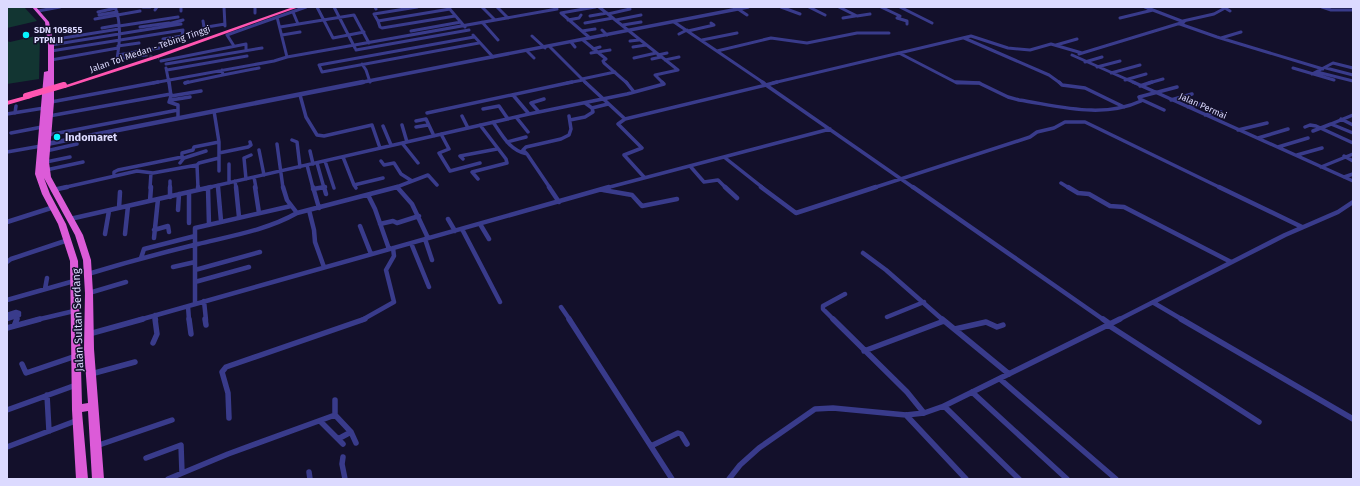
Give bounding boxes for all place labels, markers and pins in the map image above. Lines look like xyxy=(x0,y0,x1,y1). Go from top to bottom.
place label: SDN 105855 PTPN II xyxy=(34,25,82,45)
marker: SDN 105855 PTPN II xyxy=(21,30,31,40)
place label: Indomaret xyxy=(65,131,118,144)
marker: Indomaret xyxy=(52,132,62,142)

